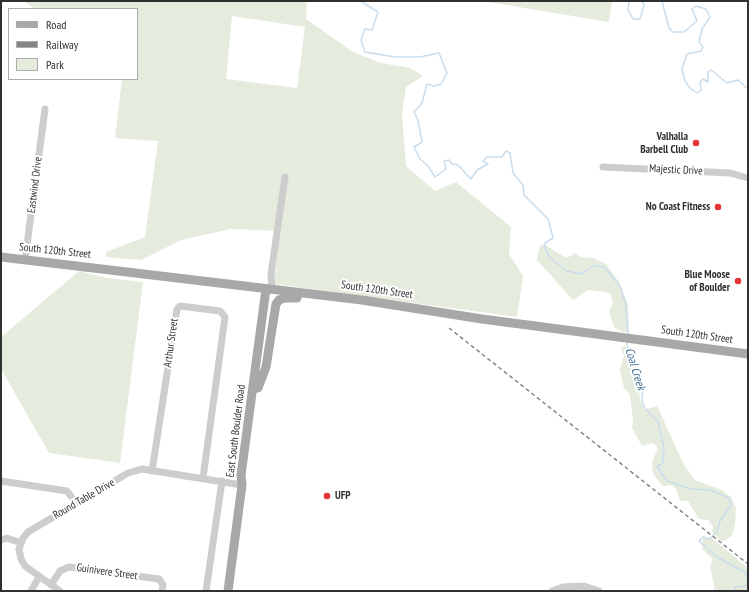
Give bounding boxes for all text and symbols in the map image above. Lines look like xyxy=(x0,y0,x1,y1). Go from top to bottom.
legend xyxy=(8,8,138,80)
text: Road xyxy=(46,17,66,32)
text: Railway xyxy=(46,37,78,52)
text: Park xyxy=(46,57,64,72)
place label: Valhalla Barbell Club xyxy=(640,130,688,156)
marker: Valhalla Barbell Club xyxy=(691,138,701,148)
street label: Eastwind Drive xyxy=(25,156,45,214)
street label: Majestic Drive xyxy=(649,162,703,178)
place label: No Coast Fitness xyxy=(646,200,710,214)
marker: No Coast Fitness xyxy=(713,202,723,212)
street label: South 120th Street xyxy=(18,241,92,261)
place label: Blue Moose of Boulder xyxy=(684,268,730,294)
marker: Blue Moose of Boulder xyxy=(733,276,743,286)
street label: South 120th Street xyxy=(340,278,414,302)
street label: Arthur Street xyxy=(161,318,181,368)
street label: South 120th Street xyxy=(660,323,734,347)
water label: Coal Creek xyxy=(622,346,648,392)
street label: East South Boulder Road xyxy=(224,384,248,478)
street label: Round Table Drive xyxy=(51,476,117,522)
place label: UFP xyxy=(335,489,351,503)
marker: UFP xyxy=(322,491,332,501)
street label: Guinivere Street xyxy=(76,561,138,583)

